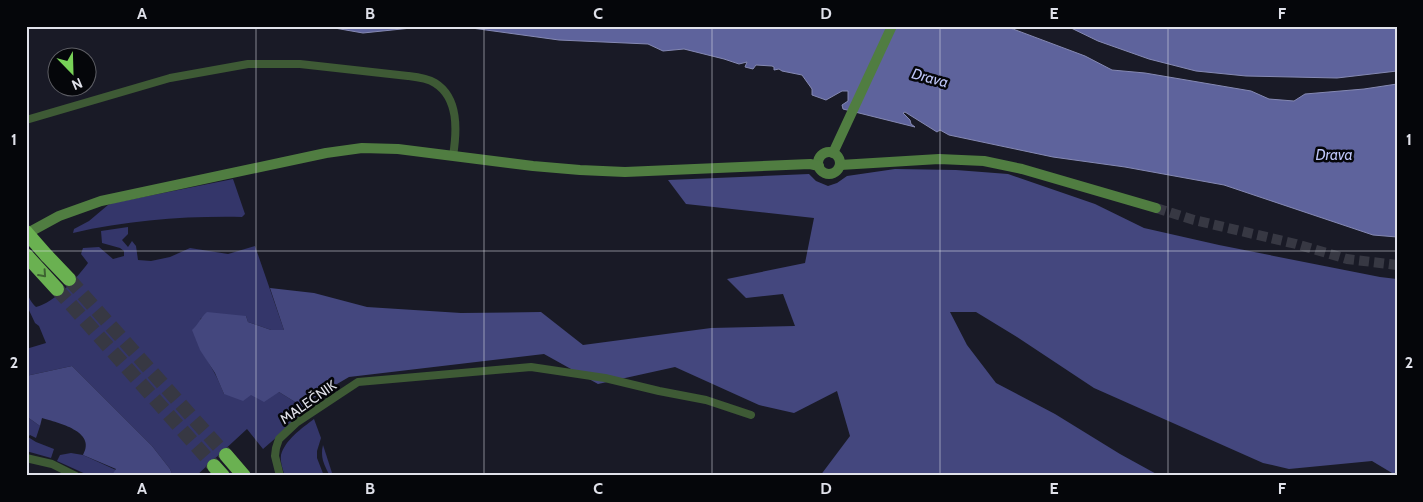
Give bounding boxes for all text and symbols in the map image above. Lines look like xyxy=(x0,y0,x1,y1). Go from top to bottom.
text: A xyxy=(137,4,147,23)
text: B xyxy=(365,4,375,23)
text: C xyxy=(593,4,603,23)
text: D xyxy=(820,4,832,23)
text: E xyxy=(1049,4,1059,23)
text: F xyxy=(1278,4,1287,23)
north arrow xyxy=(48,48,98,98)
water label: Drava xyxy=(910,65,950,91)
text: N xyxy=(69,74,85,94)
text: 1 xyxy=(11,130,17,149)
text: 1 xyxy=(1406,130,1412,149)
water label: Drava xyxy=(1315,146,1353,164)
one-way arrow xyxy=(37,268,46,277)
text: 2 xyxy=(10,353,18,372)
text: 2 xyxy=(1405,353,1413,372)
street label: MALEČNIK xyxy=(276,376,340,428)
text: A xyxy=(137,479,147,498)
text: B xyxy=(365,479,375,498)
text: C xyxy=(593,479,603,498)
text: D xyxy=(820,479,832,498)
text: E xyxy=(1049,479,1059,498)
text: F xyxy=(1278,479,1287,498)

